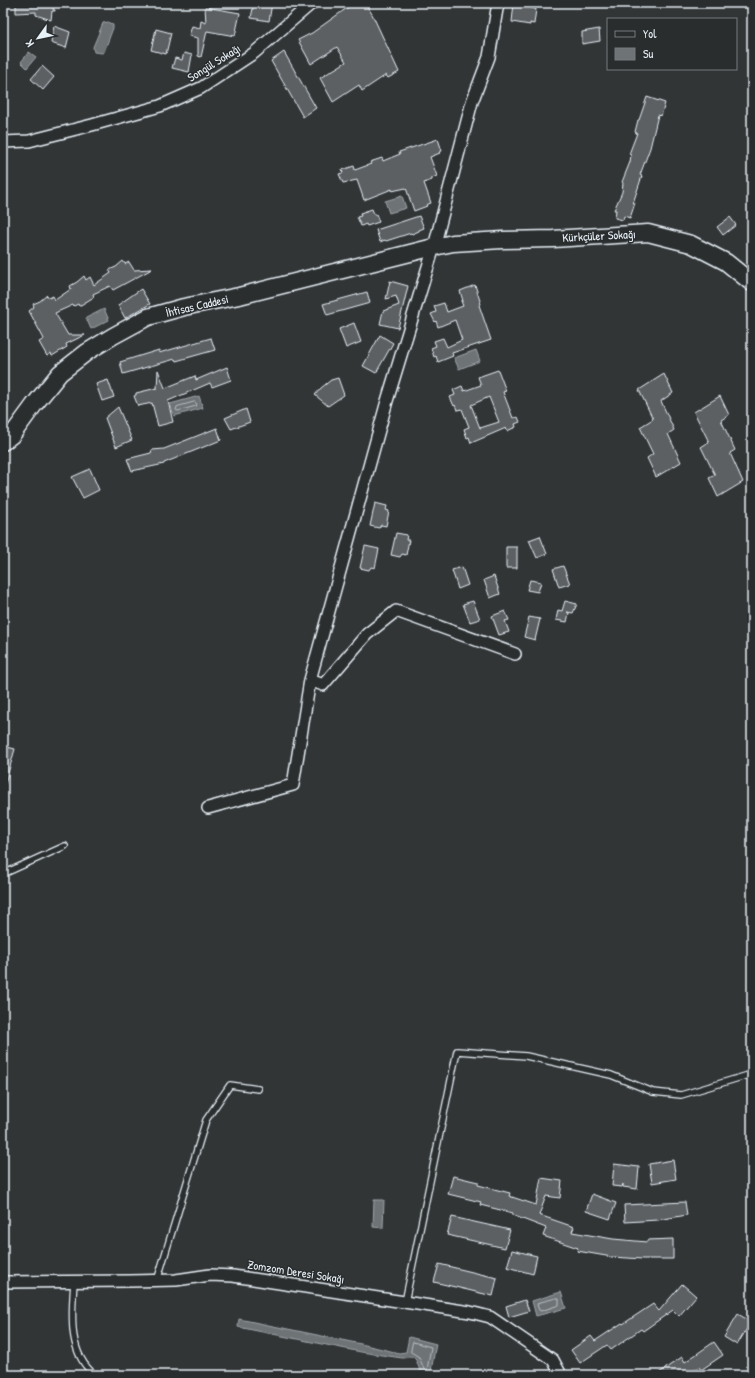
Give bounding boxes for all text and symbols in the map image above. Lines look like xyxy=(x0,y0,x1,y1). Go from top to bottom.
north arrow xyxy=(18,18,58,58)
legend xyxy=(607,18,737,70)
text: Yol xyxy=(643,25,657,42)
text: K xyxy=(22,37,37,50)
street label: Songül Sokağı xyxy=(184,39,244,86)
text: Su xyxy=(643,45,654,62)
street label: Kürkçüler Sokağı xyxy=(562,225,636,246)
street label: İhtisas Caddesi xyxy=(164,290,230,321)
street label: Zomzom Deresi Sokağı xyxy=(246,1255,346,1288)

